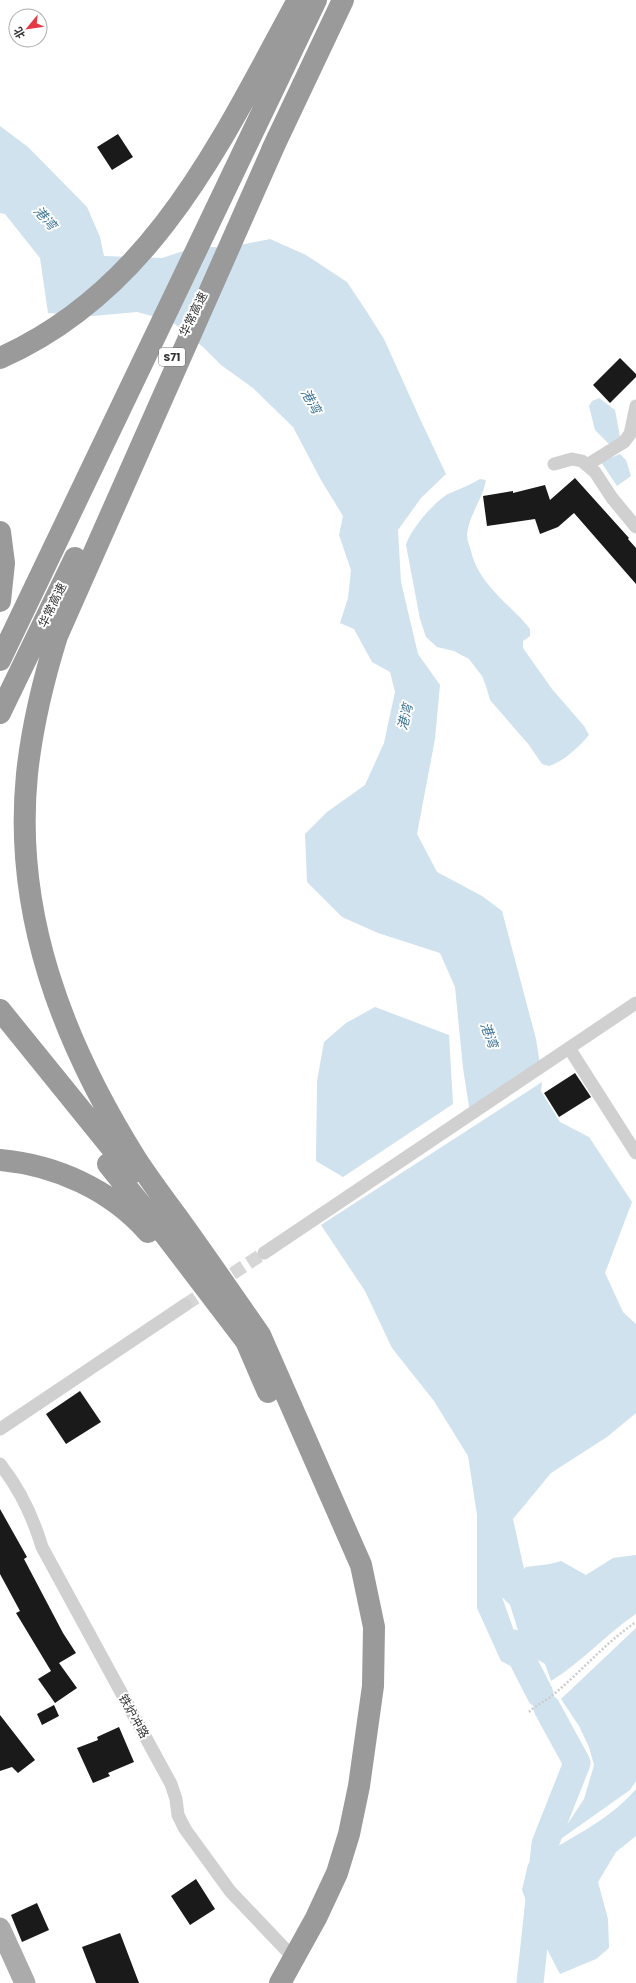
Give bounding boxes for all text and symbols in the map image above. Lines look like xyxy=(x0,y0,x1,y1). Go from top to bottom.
north arrow xyxy=(8,8,48,48)
text: 北 xyxy=(10,24,29,42)
water label: 港湾 xyxy=(29,202,62,235)
street label: 华常高速 xyxy=(175,289,211,339)
road number: S71 xyxy=(159,348,185,366)
water label: 港湾 xyxy=(296,385,327,419)
street label: 华常高速 xyxy=(34,580,70,630)
water label: 港湾 xyxy=(393,700,418,732)
water label: 港湾 xyxy=(475,1019,503,1052)
street label: 铁炉冲路 xyxy=(115,1691,153,1741)

